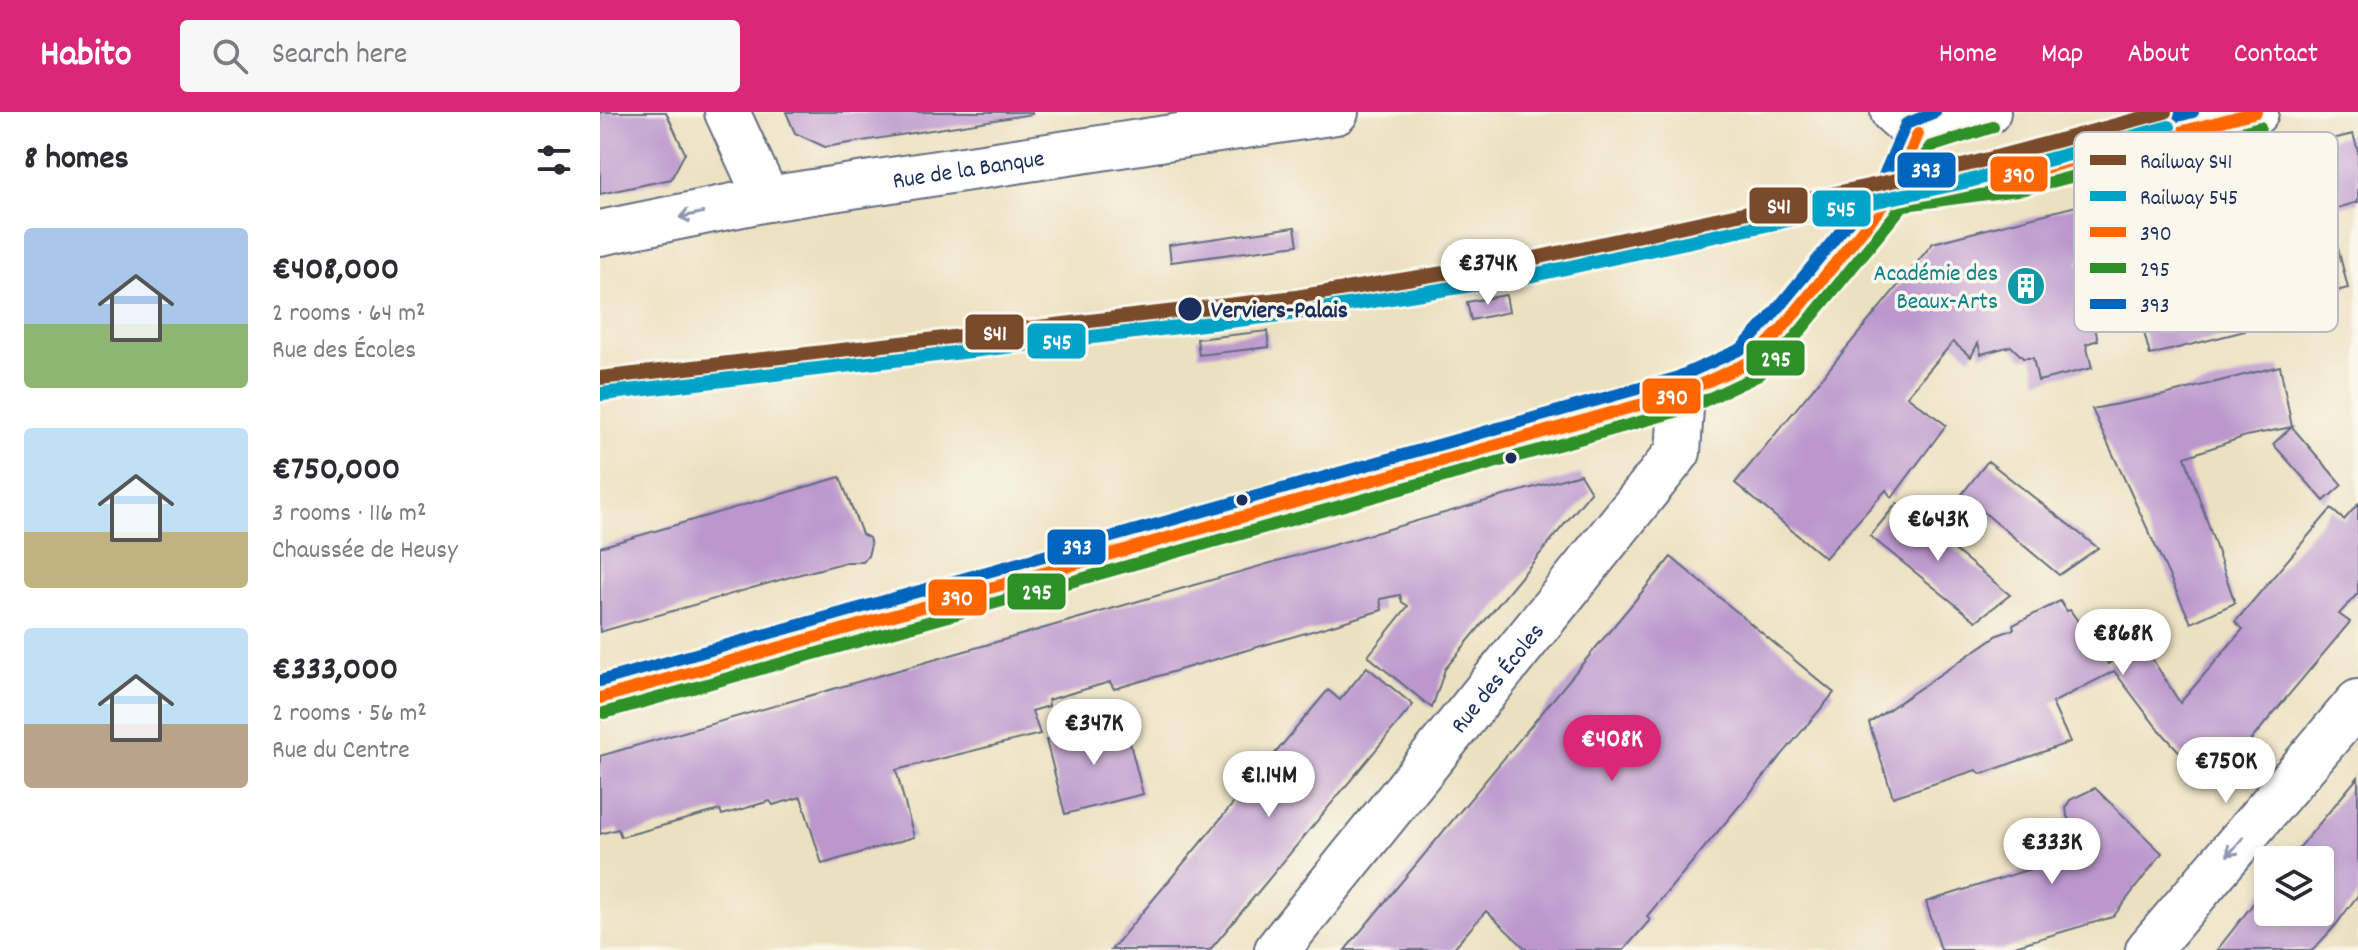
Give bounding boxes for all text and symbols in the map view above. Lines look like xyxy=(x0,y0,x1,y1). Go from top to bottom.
search box xyxy=(180,20,740,92)
text: Habito xyxy=(40,29,132,84)
icon: search xyxy=(208,34,252,78)
text: Search here xyxy=(272,35,407,78)
text: Home xyxy=(1939,36,1997,76)
text: Map xyxy=(2041,36,2083,76)
text: About xyxy=(2127,36,2190,76)
text: Contact xyxy=(2234,36,2318,76)
legend xyxy=(2074,132,2338,332)
text: 8 homes xyxy=(24,136,129,185)
icon: filters xyxy=(532,138,576,182)
street label: Rue de la Banque xyxy=(890,143,1047,200)
text: Railway S41 xyxy=(2140,148,2232,179)
line badge: 393 xyxy=(1896,151,1957,189)
line badge: 390 xyxy=(1989,155,2049,193)
text: 393 xyxy=(1911,157,1941,188)
text: 390 xyxy=(2003,162,2035,193)
text: Railway 545 xyxy=(2140,184,2238,215)
line badge: S41 xyxy=(1748,186,1809,225)
line badge: 545 xyxy=(1811,189,1872,228)
text: S41 xyxy=(1767,193,1791,224)
text: 545 xyxy=(1826,196,1856,227)
one-way arrow xyxy=(678,208,704,223)
text: 390 xyxy=(2140,220,2172,251)
pin: €374K xyxy=(1432,239,1544,307)
text: €374K xyxy=(1459,246,1517,283)
text: €408,000 xyxy=(272,247,399,296)
text: 295 xyxy=(2140,256,2170,287)
place label: Académie des Beaux-Arts xyxy=(1874,258,1998,320)
icon: home xyxy=(88,260,184,356)
building icon: Académie des Beaux-Arts xyxy=(2005,265,2047,307)
text: 393 xyxy=(2140,292,2170,323)
marker: Verviers-Palais xyxy=(1176,295,1204,323)
place label: Verviers-Palais xyxy=(1211,295,1348,329)
text: 2 rooms · 64 m² xyxy=(272,296,426,333)
line badge: S41 xyxy=(964,313,1025,351)
text: S41 xyxy=(983,320,1007,351)
line badge: 545 xyxy=(1026,322,1087,360)
text: 545 xyxy=(1042,329,1072,360)
text: Rue des Écoles xyxy=(272,333,416,370)
line badge: 295 xyxy=(1745,339,1806,377)
text: 295 xyxy=(1761,346,1791,377)
line badge: 390 xyxy=(1641,377,1702,415)
text: 390 xyxy=(1656,384,1688,415)
text: €750,000 xyxy=(272,447,400,496)
unlabelled marker xyxy=(1503,450,1519,466)
icon: home xyxy=(88,460,184,556)
unlabelled marker xyxy=(1234,492,1250,508)
pin: €643K xyxy=(1882,495,1994,563)
text: 3 rooms · 116 m² xyxy=(272,496,426,533)
text: €643K xyxy=(1907,502,1969,539)
line badge: 393 xyxy=(1046,528,1107,566)
text: Chaussée de Heusy xyxy=(272,533,458,570)
text: 393 xyxy=(1062,534,1092,565)
line badge: 295 xyxy=(1006,572,1067,611)
line badge: 390 xyxy=(927,578,988,617)
text: 295 xyxy=(1022,579,1052,610)
text: 390 xyxy=(941,585,973,616)
pin: €868K xyxy=(2067,609,2179,677)
text: €868K xyxy=(2093,616,2153,653)
street label: Rue des Écoles xyxy=(1444,617,1554,742)
text: €333,000 xyxy=(272,647,398,696)
icon: home xyxy=(88,660,184,756)
text: 2 rooms · 56 m² xyxy=(272,696,427,733)
pin: €347K xyxy=(1038,699,1150,767)
text: €347K xyxy=(1065,706,1123,743)
pin: €408K xyxy=(1556,715,1668,783)
text: €408K xyxy=(1581,722,1643,759)
text: Rue du Centre xyxy=(272,733,410,770)
pin: €750K xyxy=(2170,737,2282,805)
text: €750K xyxy=(2195,744,2257,781)
pin: €1.14M xyxy=(1204,751,1334,819)
text: €1.14M xyxy=(1241,758,1297,795)
pin: €333K xyxy=(1996,818,2108,886)
text: €333K xyxy=(2021,825,2083,862)
one-way arrow xyxy=(2226,836,2244,856)
map controls xyxy=(2254,846,2334,926)
button: layers xyxy=(2254,846,2334,926)

